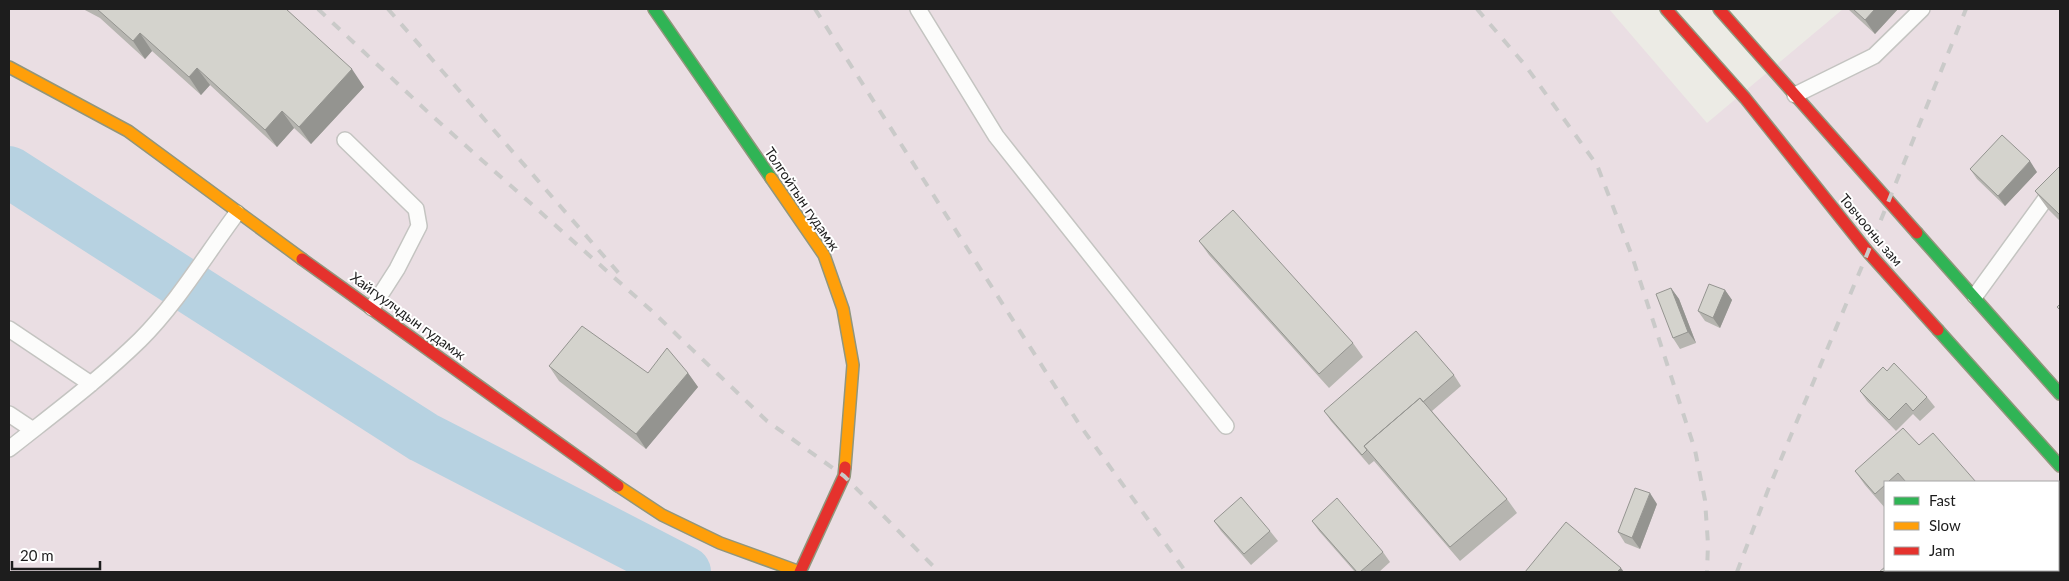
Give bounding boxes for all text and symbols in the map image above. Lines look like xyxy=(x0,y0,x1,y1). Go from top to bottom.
street label: Толгойтын гудамж xyxy=(761,144,843,254)
street label: Товчооны зам xyxy=(1836,190,1907,269)
street label: Хайгуулчдын гудамж xyxy=(347,268,469,363)
legend xyxy=(1884,481,2059,571)
text: Fast xyxy=(1929,491,1956,509)
text: Slow xyxy=(1929,516,1961,534)
scale bar xyxy=(12,538,100,570)
text: Jam xyxy=(1929,541,1955,559)
text: 20 m xyxy=(20,546,54,564)

